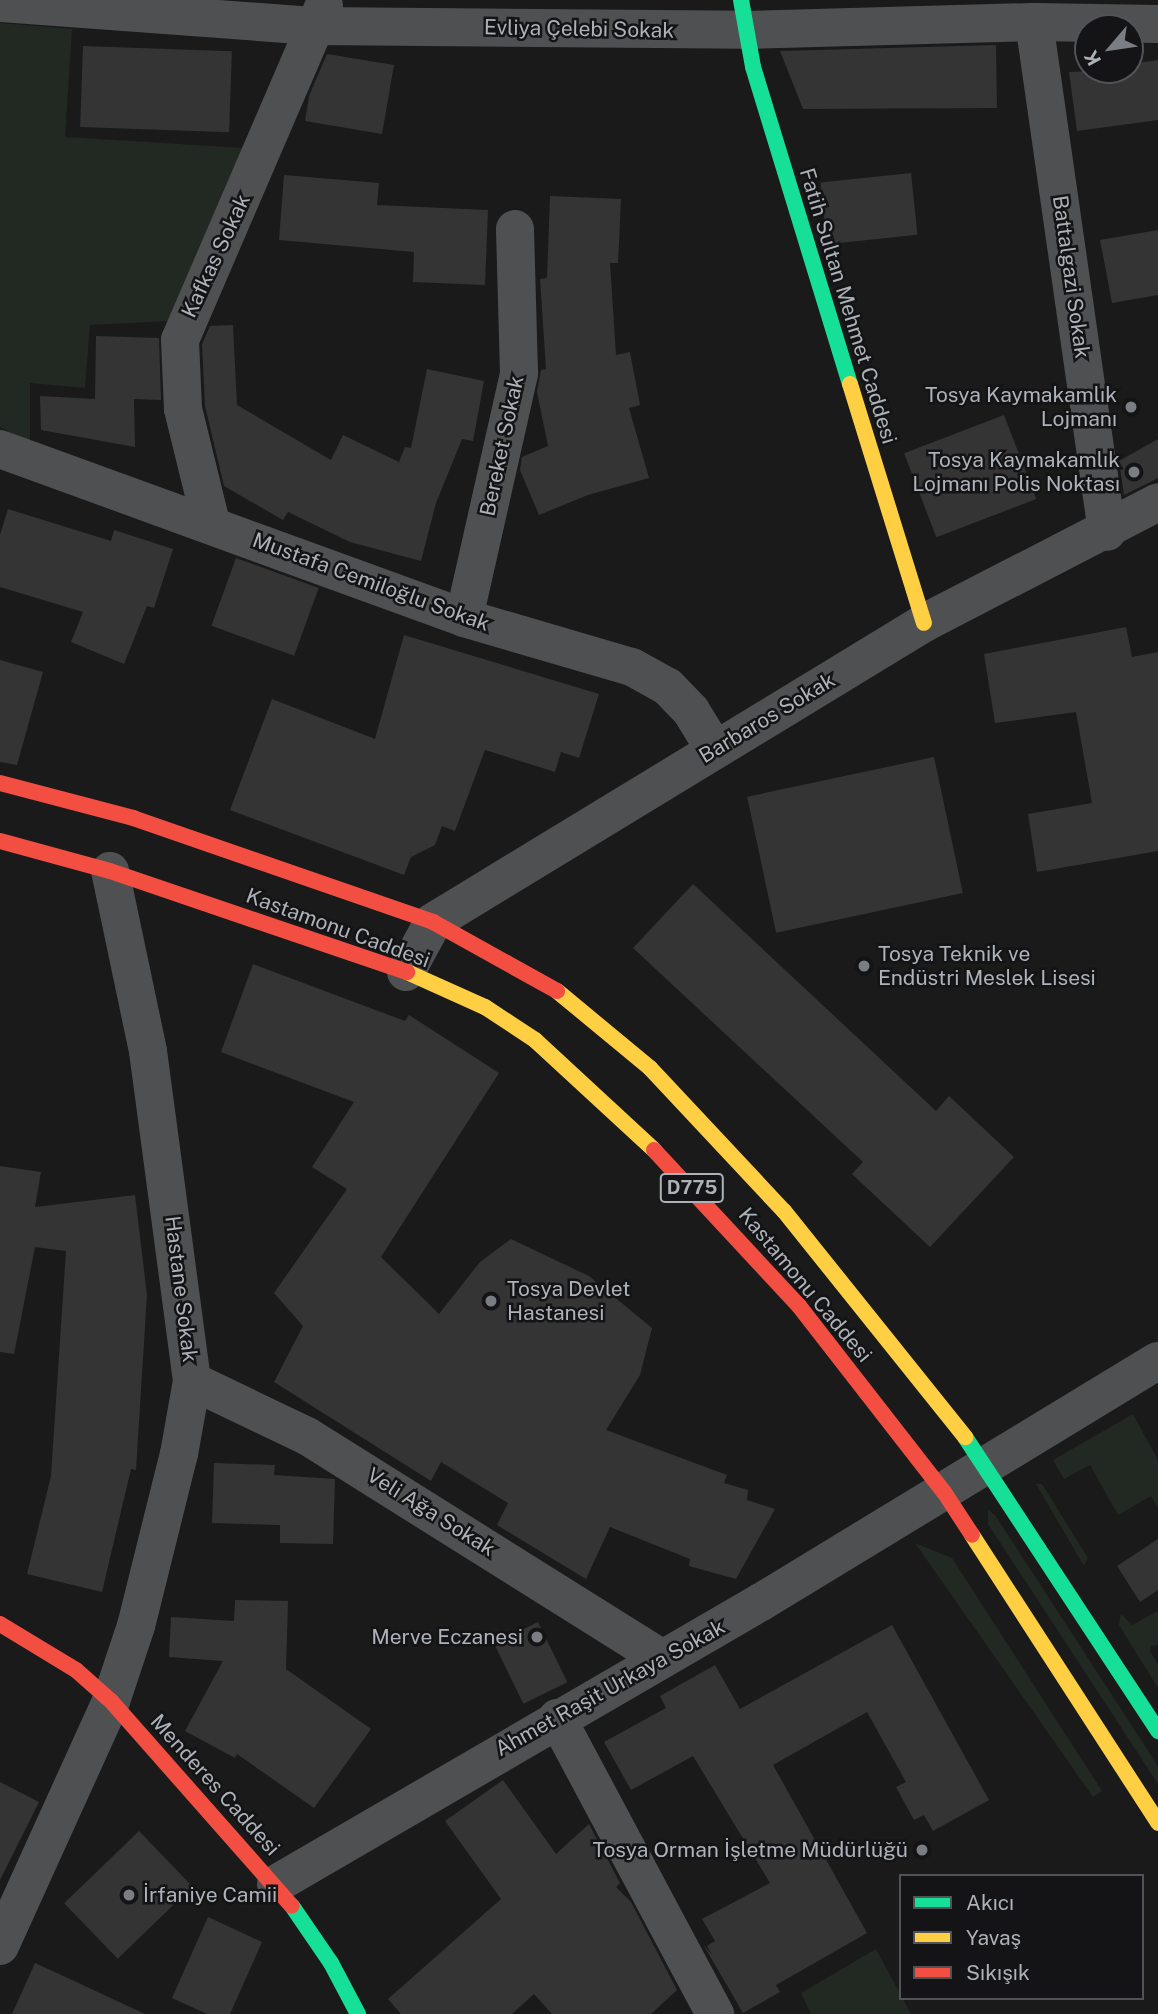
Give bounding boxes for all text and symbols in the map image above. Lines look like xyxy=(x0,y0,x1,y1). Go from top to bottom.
north arrow xyxy=(1074,14,1144,84)
street label: Evliya Çelebi Sokak xyxy=(484,15,674,43)
text: K xyxy=(1079,47,1105,70)
street label: Fatih Sultan Mehmet Caddesi xyxy=(794,165,902,447)
street label: Kafkas Sokak xyxy=(176,190,256,322)
street label: Battalgazi Sokak xyxy=(1047,194,1095,360)
street label: Bereket Sokak xyxy=(475,374,529,518)
place label: Tosya Kaymakamlık Lojmanı xyxy=(925,382,1117,432)
marker: Tosya Kaymakamlık Lojmanı xyxy=(1123,399,1139,415)
place label: Tosya Kaymakamlık Lojmanı Polis Noktası xyxy=(912,447,1120,497)
marker: Tosya Kaymakamlık Lojmanı Polis Noktası xyxy=(1126,464,1142,480)
street label: Mustafa Cemiloğlu Sokak xyxy=(249,527,493,637)
street label: Barbaros Sokak xyxy=(694,667,840,769)
street label: Kastamonu Caddesi xyxy=(243,883,433,973)
place label: Tosya Teknik ve Endüstri Meslek Lisesi xyxy=(878,941,1096,991)
marker: Tosya Teknik ve Endüstri Meslek Lisesi xyxy=(856,958,872,974)
road number: D775 xyxy=(659,1172,725,1204)
street label: Kastamonu Caddesi xyxy=(733,1203,877,1367)
street label: Hastane Sokak xyxy=(160,1214,202,1364)
place label: Tosya Devlet Hastanesi xyxy=(507,1276,630,1326)
marker: Tosya Devlet Hastanesi xyxy=(481,1291,501,1311)
street label: Veli Ağa Sokak xyxy=(362,1462,500,1562)
street label: Ahmet Raşit Urkaya Sokak xyxy=(491,1614,729,1762)
place label: Merve Eczanesi xyxy=(371,1624,523,1650)
marker: Merve Eczanesi xyxy=(529,1629,545,1645)
street label: Menderes Caddesi xyxy=(145,1709,285,1861)
place label: Tosya Orman İşletme Müdürlüğü xyxy=(592,1837,908,1863)
marker: Tosya Orman İşletme Müdürlüğü xyxy=(914,1842,930,1858)
legend xyxy=(899,1874,1144,2000)
place label: İrfaniye Camii xyxy=(143,1882,277,1908)
marker: İrfaniye Camii xyxy=(121,1887,137,1903)
text: Akıcı xyxy=(966,1890,1014,1915)
text: Yavaş xyxy=(966,1925,1021,1950)
text: Sıkışık xyxy=(966,1960,1030,1985)

